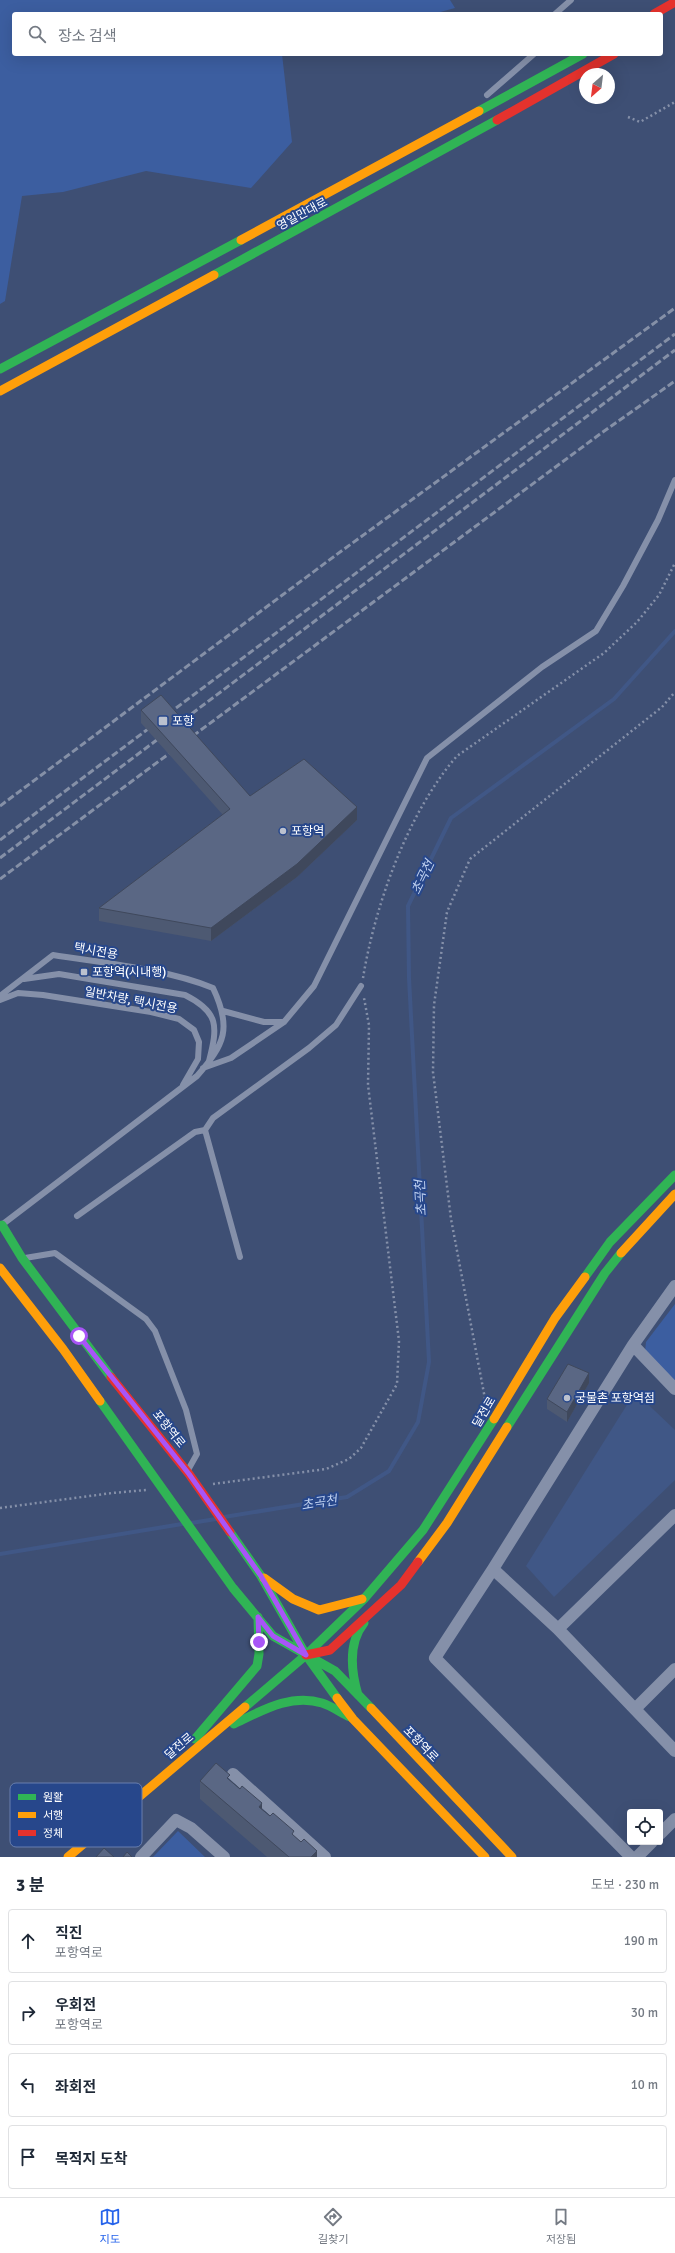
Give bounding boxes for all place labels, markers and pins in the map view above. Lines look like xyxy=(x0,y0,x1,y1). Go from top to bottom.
place label: 포항 xyxy=(172,714,194,729)
marker: 포항 xyxy=(157,715,169,727)
place label: 포항역 xyxy=(291,824,324,839)
marker: 포항역 xyxy=(278,826,288,836)
place label: 포항역(시내행) xyxy=(92,965,166,980)
marker: 포항역(시내행) xyxy=(79,967,89,977)
place label: 궁물촌 포항역점 xyxy=(575,1391,655,1406)
marker: 궁물촌 포항역점 xyxy=(562,1393,572,1403)

